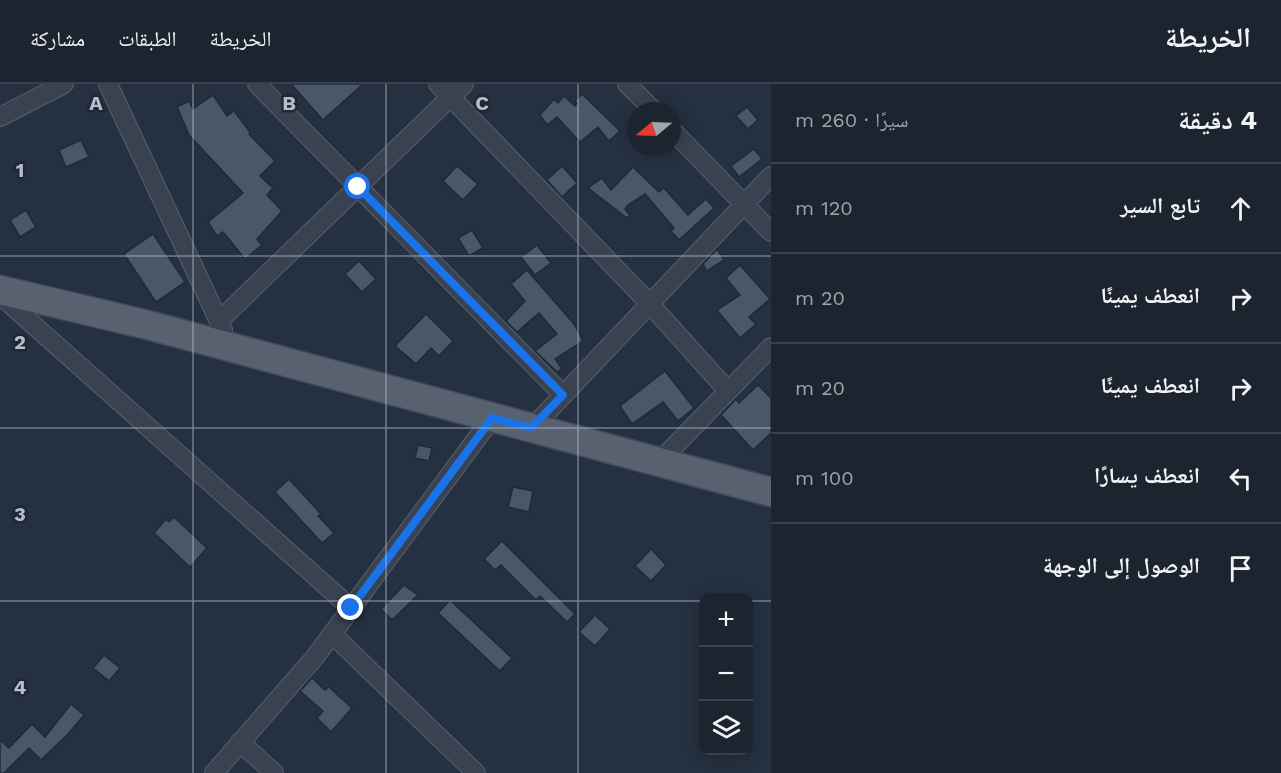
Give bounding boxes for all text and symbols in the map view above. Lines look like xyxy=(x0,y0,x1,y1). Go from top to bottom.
text: الخريطة xyxy=(1165,21,1251,54)
text: مشاركة xyxy=(30,26,85,51)
text: الطبقات xyxy=(118,26,177,51)
text: الخريطة xyxy=(210,26,271,51)
text: A xyxy=(89,91,103,115)
text: B xyxy=(282,91,296,115)
text: C xyxy=(475,91,489,115)
north arrow xyxy=(627,102,681,156)
text: 4 دقيقة xyxy=(1178,105,1257,135)
text: سيرًا · 260 m xyxy=(795,108,909,132)
text: 1 xyxy=(16,158,24,182)
route start xyxy=(344,173,370,199)
icon: ahead xyxy=(1224,192,1257,225)
text: تابع السير xyxy=(1120,193,1200,218)
text: 120 m xyxy=(795,196,853,220)
icon: right xyxy=(1224,282,1257,315)
text: انعطف يمينًا xyxy=(1100,283,1200,308)
text: 20 m xyxy=(795,286,845,310)
text: 2 xyxy=(14,330,26,354)
icon: right xyxy=(1224,372,1257,405)
text: انعطف يمينًا xyxy=(1100,373,1200,398)
text: 20 m xyxy=(795,376,845,400)
icon: left xyxy=(1224,462,1257,495)
text: انعطف يسارًا xyxy=(1094,463,1200,488)
text: 100 m xyxy=(795,466,854,490)
text: 3 xyxy=(14,502,26,526)
icon: arrive xyxy=(1224,552,1257,585)
text: الوصول إلى الوجهة xyxy=(1043,553,1200,578)
map controls xyxy=(699,593,753,755)
button: + xyxy=(699,593,753,647)
route end xyxy=(337,594,363,620)
button: − xyxy=(699,647,753,701)
text: 4 xyxy=(14,675,27,699)
button: layers xyxy=(699,701,753,755)

